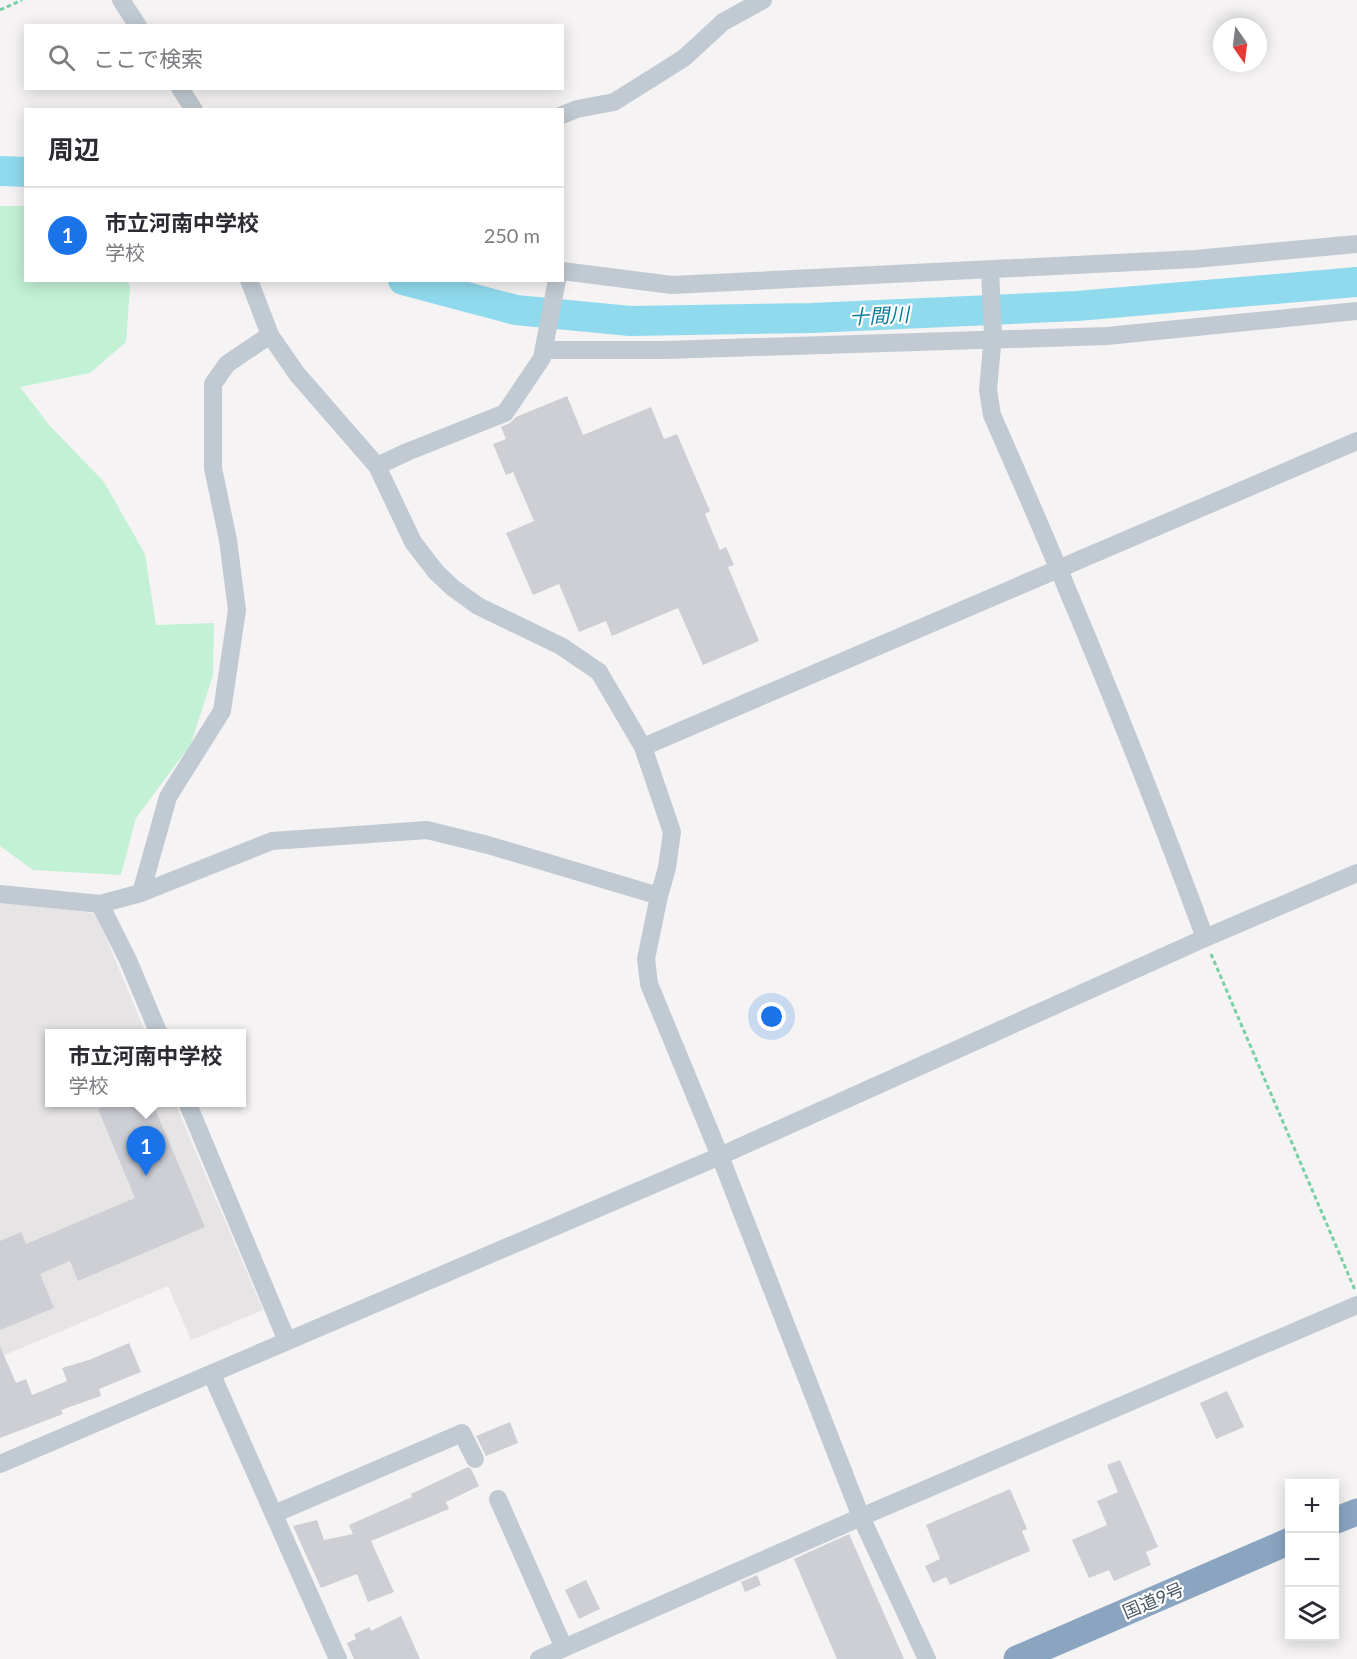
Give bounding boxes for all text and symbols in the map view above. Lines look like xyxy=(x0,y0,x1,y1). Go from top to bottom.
north arrow xyxy=(1213,18,1267,72)
search box xyxy=(24,24,564,90)
icon: search xyxy=(45,41,78,74)
text: ここで検索 xyxy=(93,45,203,72)
text: 周辺 xyxy=(48,133,100,165)
text: 市立河南中学校 xyxy=(105,209,259,236)
text: 1 xyxy=(62,223,73,247)
text: 250 m xyxy=(484,223,540,247)
text: 学校 xyxy=(105,240,145,264)
water label: 十間川 xyxy=(848,301,912,329)
your location xyxy=(757,1002,786,1031)
popup xyxy=(45,1029,246,1107)
text: 市立河南中学校 xyxy=(68,1042,223,1069)
text: 学校 xyxy=(68,1073,108,1097)
pin: 1 xyxy=(126,1126,166,1176)
map controls xyxy=(1285,1479,1339,1641)
button: + xyxy=(1285,1479,1339,1533)
button: − xyxy=(1285,1533,1339,1587)
street label: 国道9号 xyxy=(1119,1577,1187,1623)
button: layers xyxy=(1285,1587,1339,1641)

